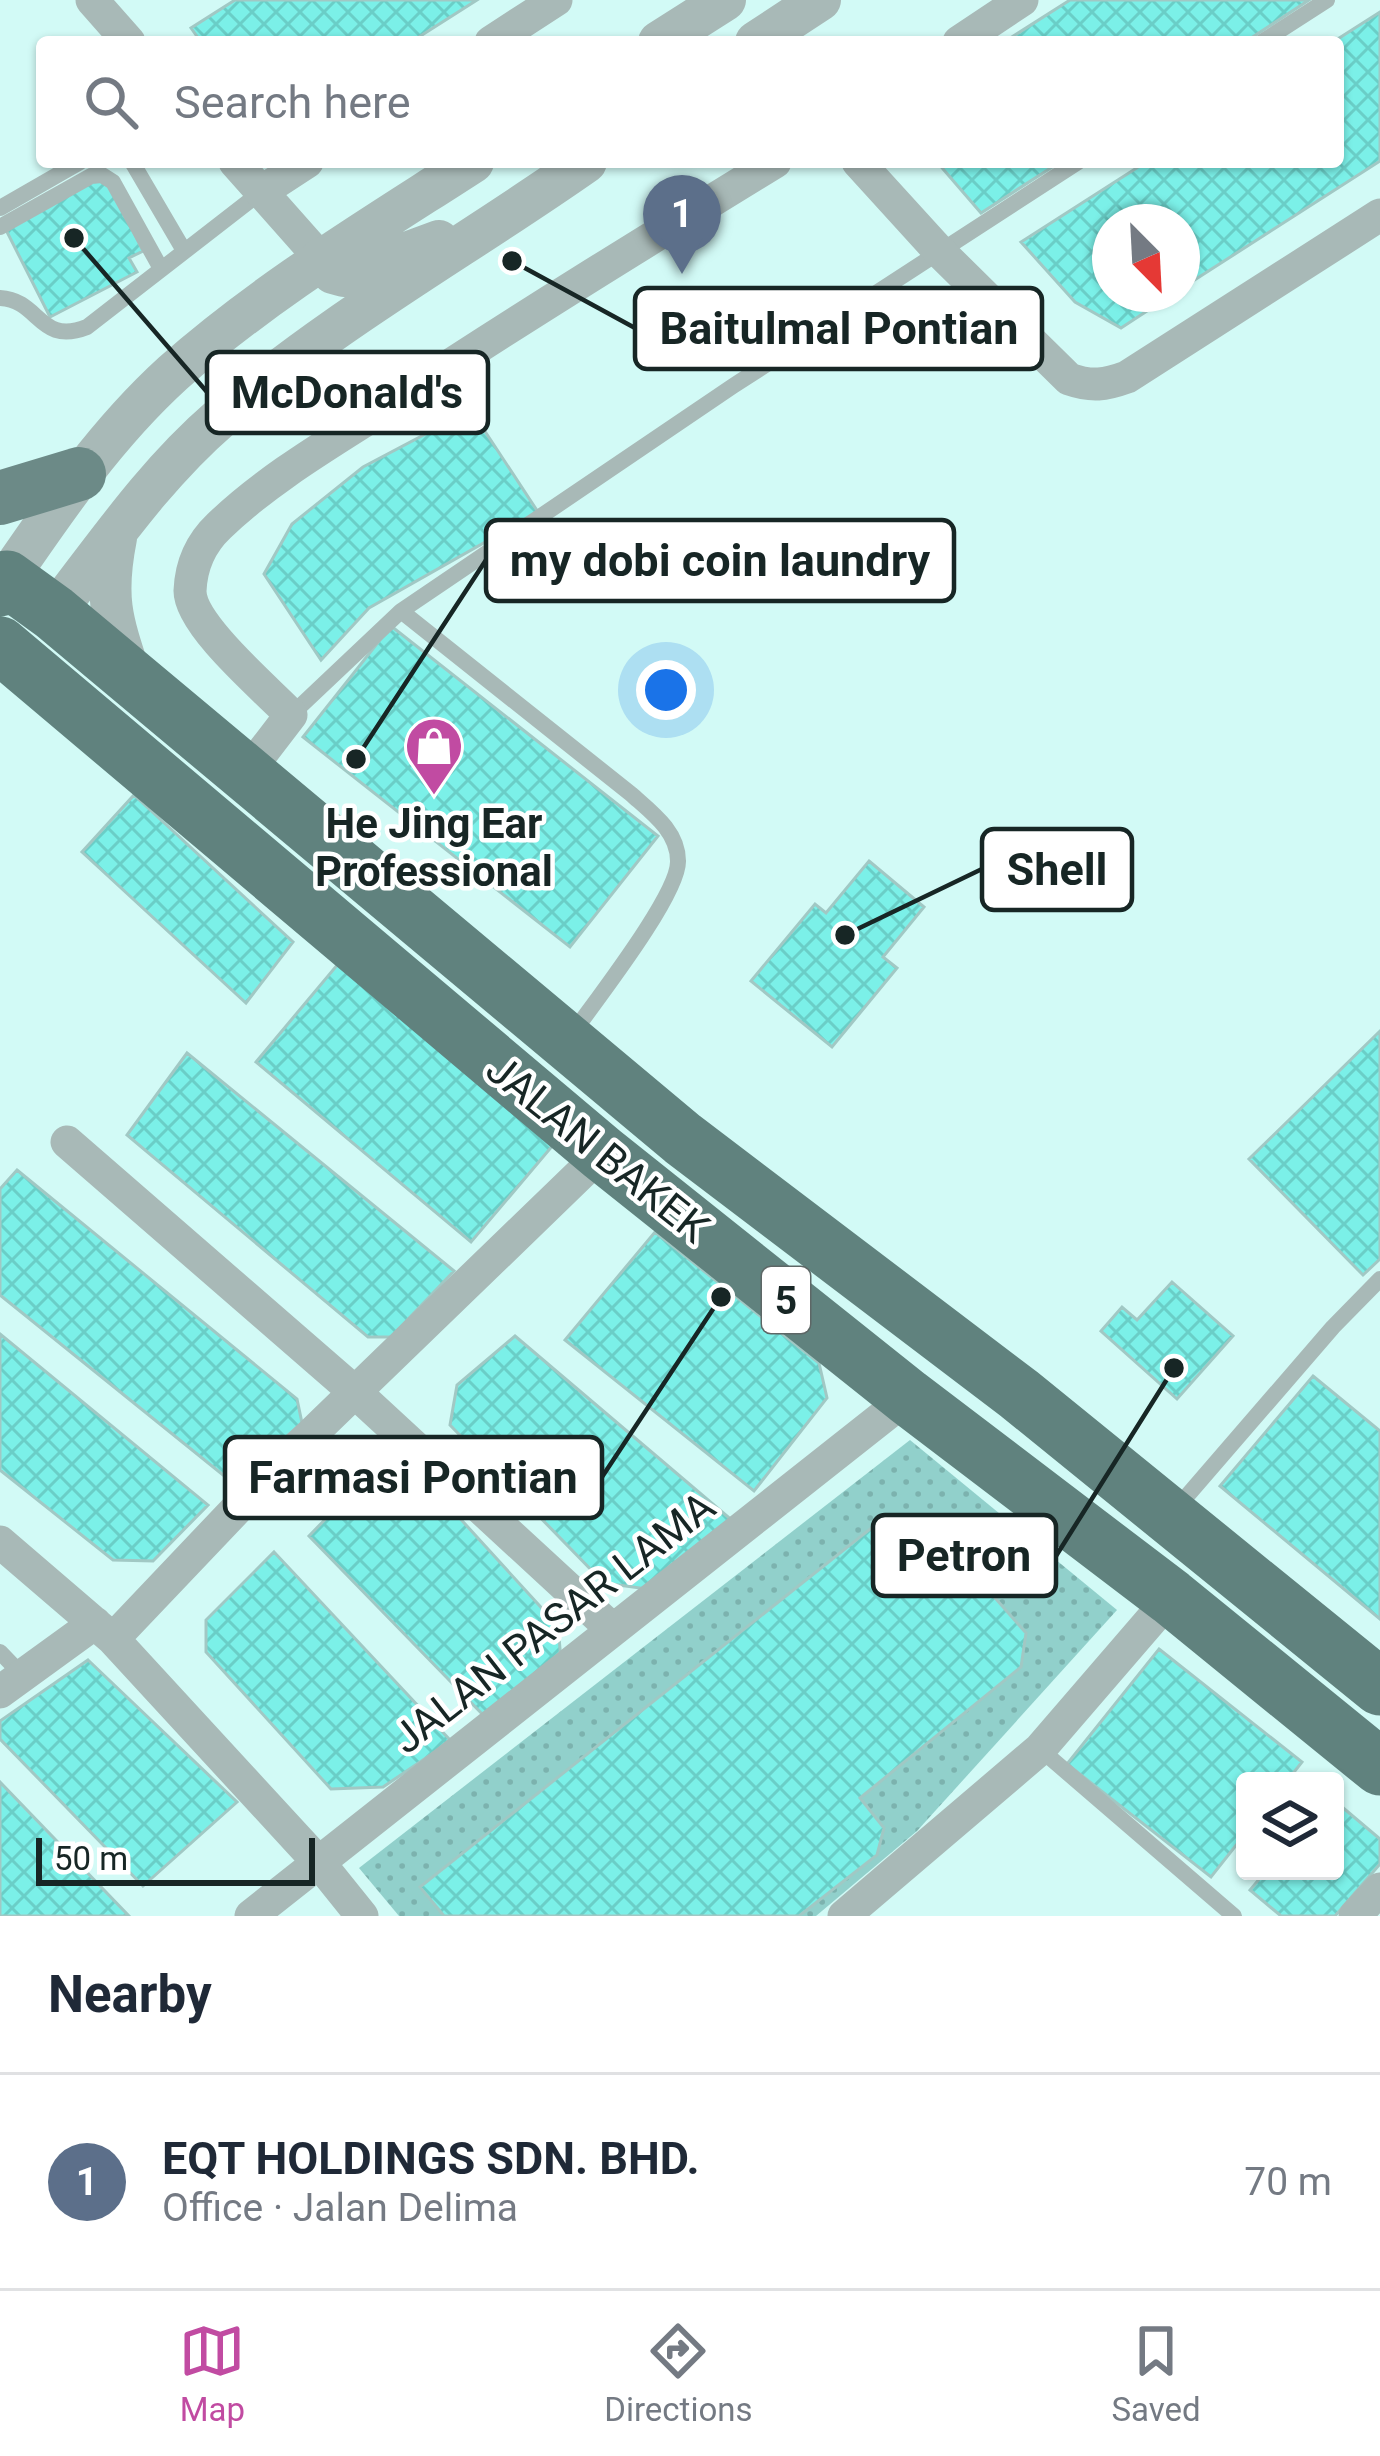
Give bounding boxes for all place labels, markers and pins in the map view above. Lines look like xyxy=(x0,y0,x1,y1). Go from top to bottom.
pin: 1 xyxy=(643,175,721,274)
callout: Baitulmal Pontian xyxy=(635,288,1042,369)
callout: McDonald's xyxy=(207,352,488,433)
callout: my dobi coin laundry xyxy=(486,520,954,601)
shop icon: He Jing Ear Professional xyxy=(403,715,465,797)
place label: He Jing Ear Professional xyxy=(315,799,553,896)
callout: Shell xyxy=(982,829,1132,910)
callout: Farmasi Pontian xyxy=(225,1437,602,1518)
callout: Petron xyxy=(873,1515,1056,1596)

